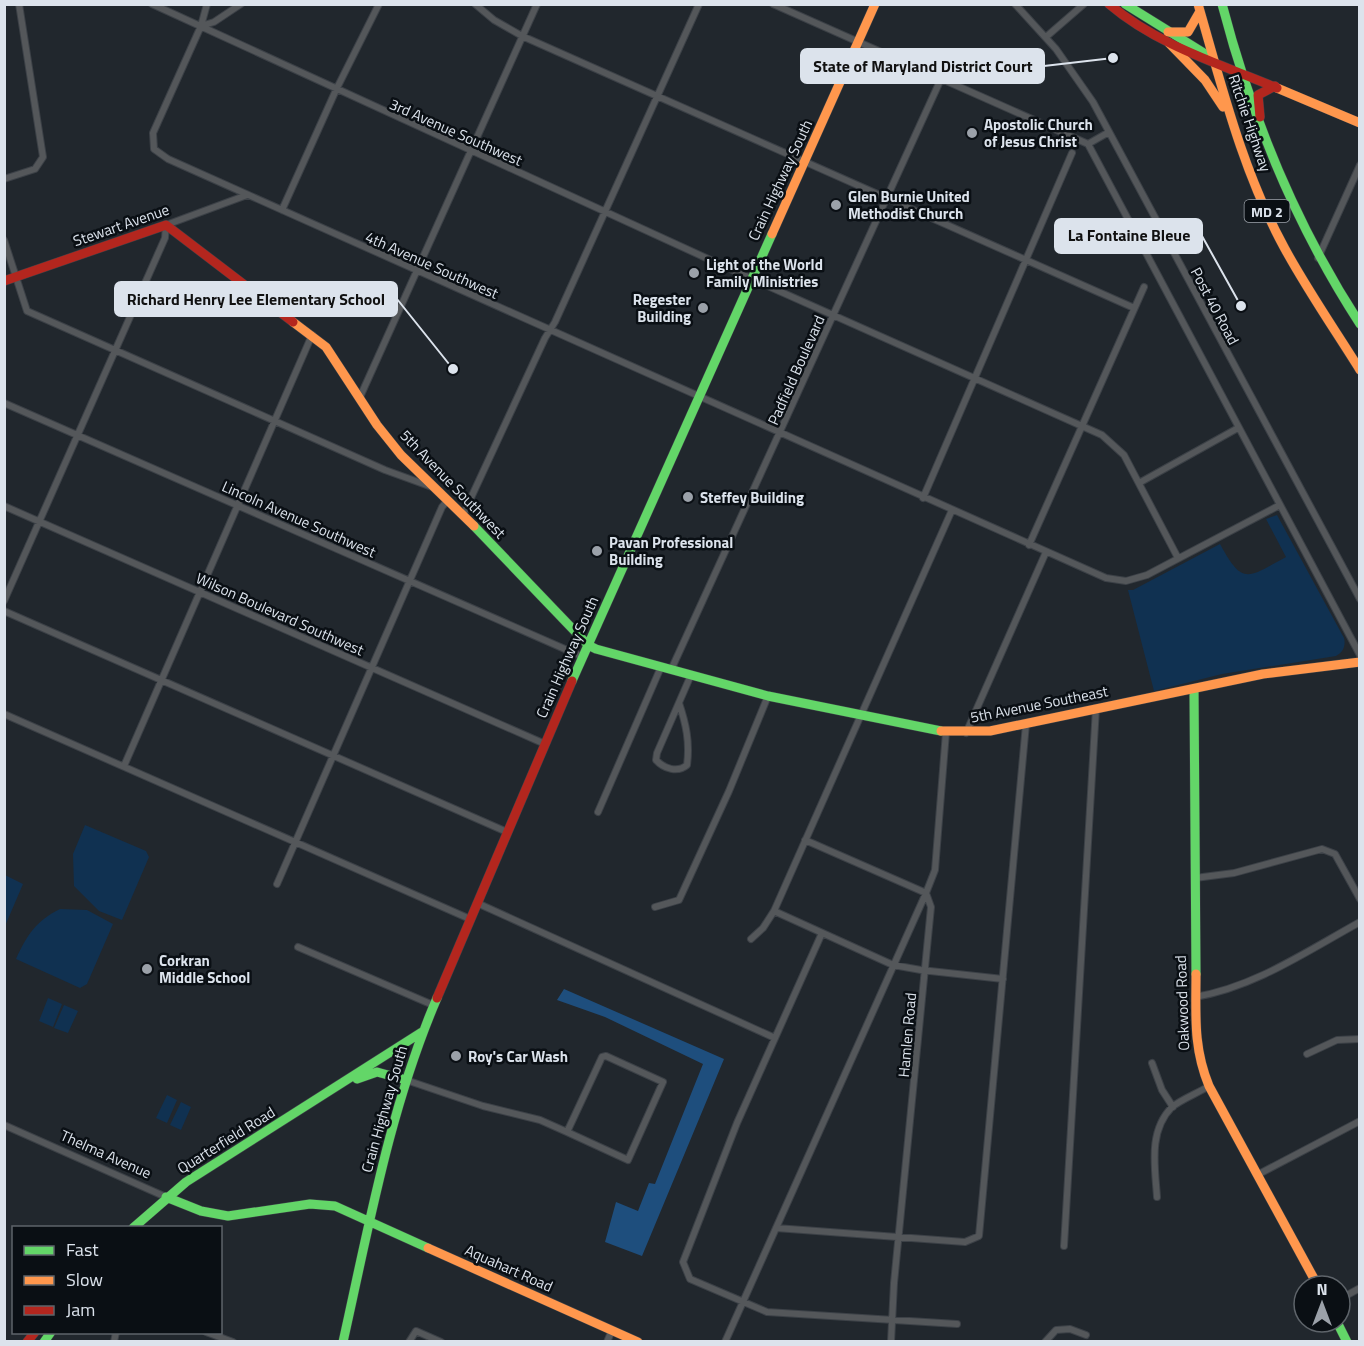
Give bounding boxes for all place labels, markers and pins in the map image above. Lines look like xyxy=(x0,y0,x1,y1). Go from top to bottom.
callout: State of Maryland District Court xyxy=(801,49,1044,83)
place label: Apostolic Church of Jesus Christ xyxy=(984,113,1093,153)
marker: Apostolic Church of Jesus Christ xyxy=(965,126,979,140)
place label: Glen Burnie United Methodist Church xyxy=(848,185,970,225)
marker: Glen Burnie United Methodist Church xyxy=(829,198,843,212)
callout: La Fontaine Bleue xyxy=(1055,219,1202,253)
place label: Light of the World Family Ministries xyxy=(706,253,823,293)
marker: Light of the World Family Ministries xyxy=(687,266,701,280)
callout: Richard Henry Lee Elementary School xyxy=(115,282,397,316)
place label: Regester Building xyxy=(633,288,691,328)
marker: Regester Building xyxy=(696,301,710,315)
place label: Steffey Building xyxy=(700,486,804,509)
marker: Steffey Building xyxy=(681,490,695,504)
place label: Pavan Professional Building xyxy=(609,531,733,571)
marker: Pavan Professional Building xyxy=(590,544,604,558)
place label: Corkran Middle School xyxy=(159,949,250,989)
marker: Corkran Middle School xyxy=(140,962,154,976)
place label: Roy's Car Wash xyxy=(468,1045,568,1068)
marker: Roy's Car Wash xyxy=(449,1049,463,1063)

